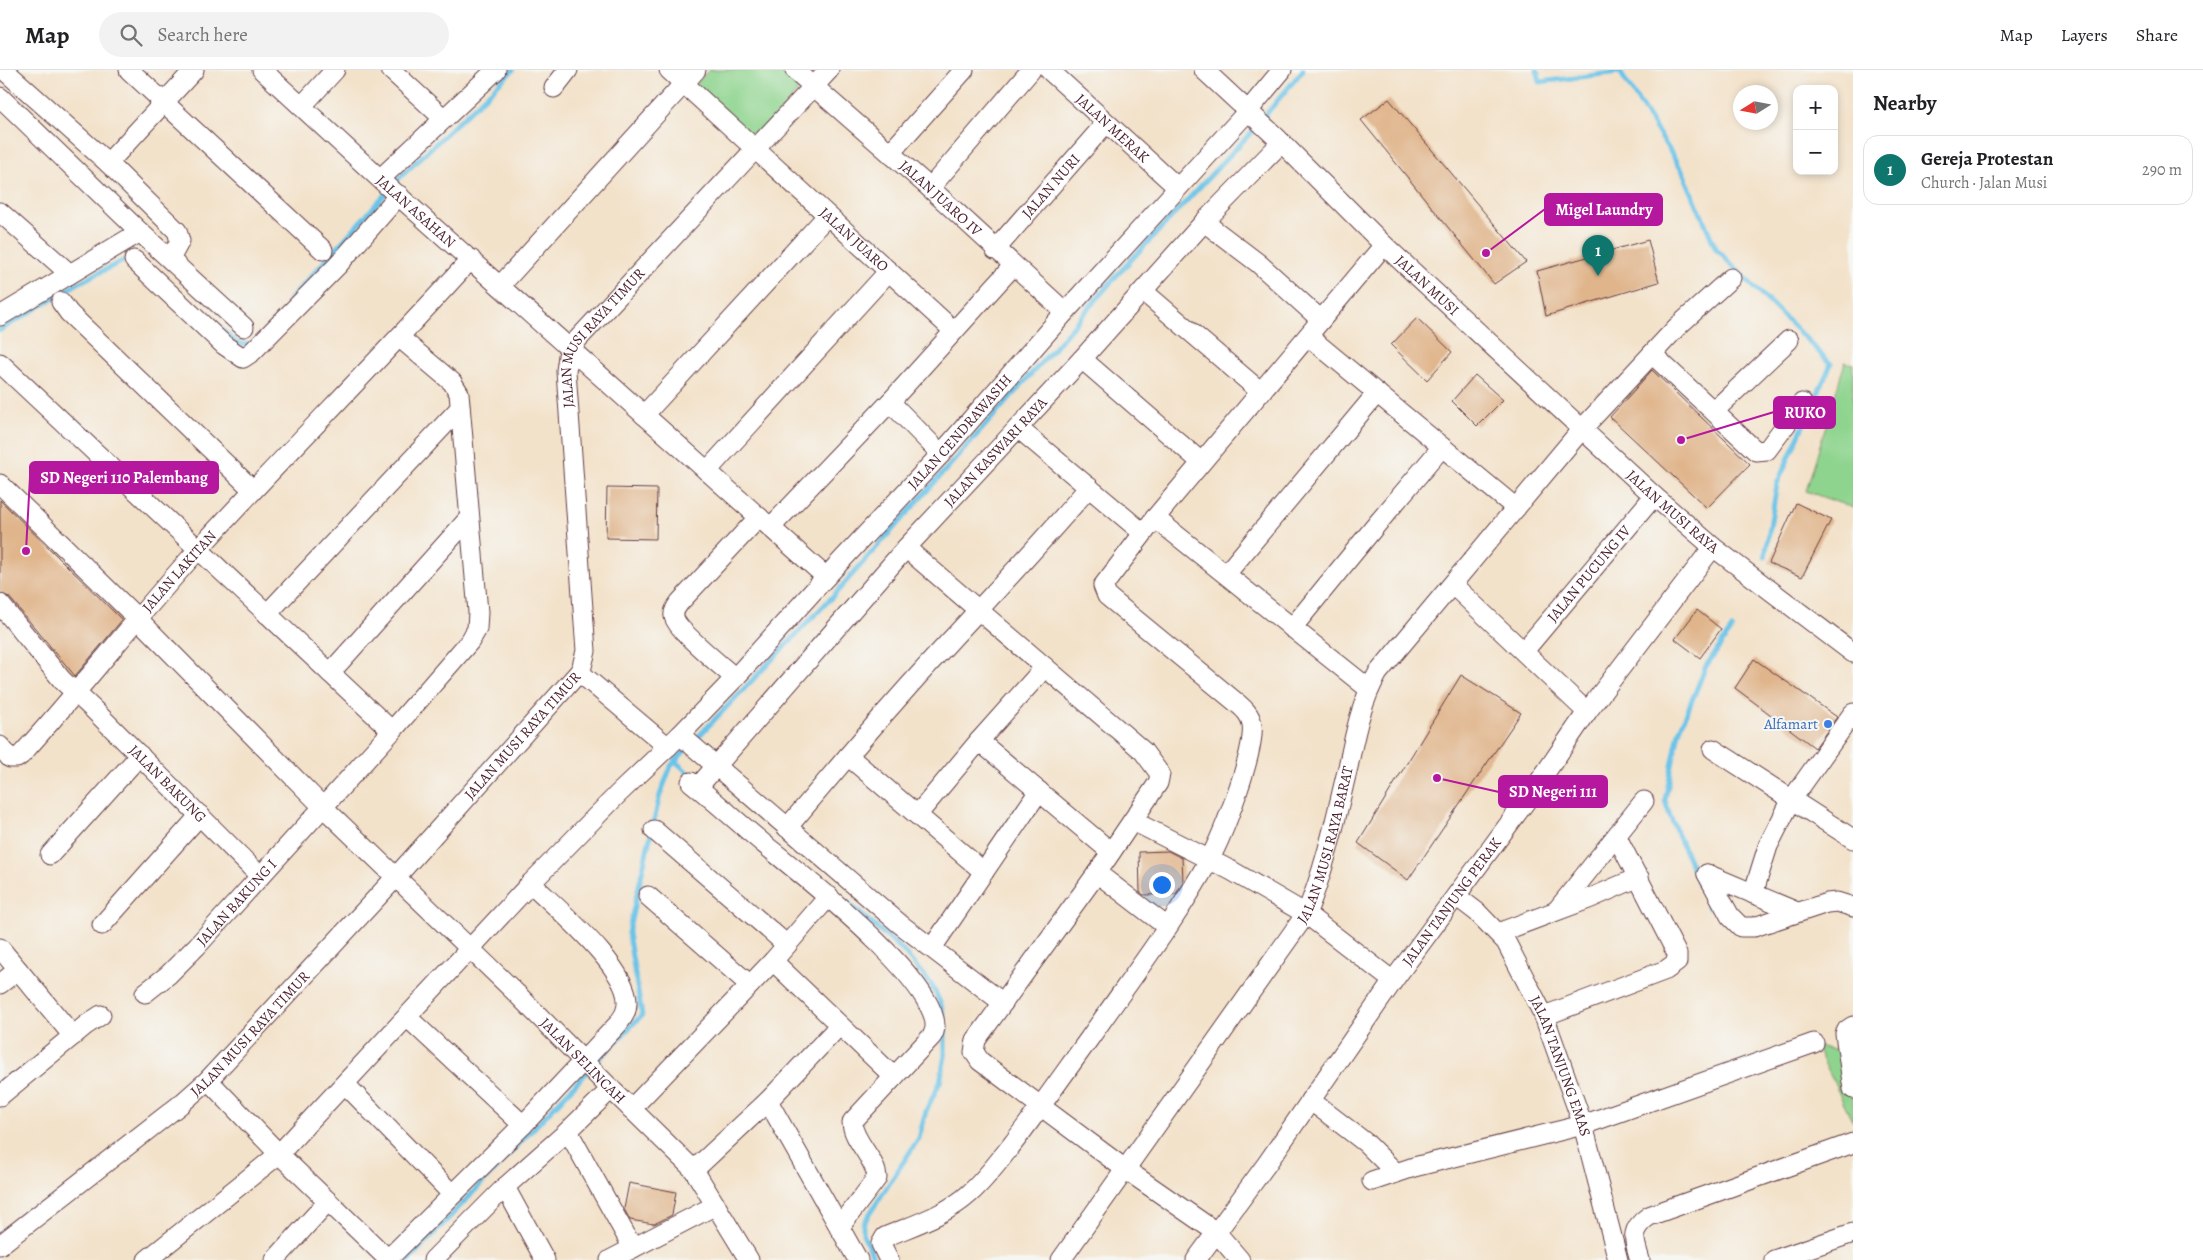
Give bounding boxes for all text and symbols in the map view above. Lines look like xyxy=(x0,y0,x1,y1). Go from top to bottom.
search box xyxy=(99,12,449,57)
text: Map xyxy=(25,19,69,51)
icon: search xyxy=(117,21,145,49)
text: Search here xyxy=(157,22,248,48)
text: Map xyxy=(2000,23,2033,47)
text: Layers xyxy=(2061,23,2108,47)
text: Share xyxy=(2136,23,2178,47)
north arrow xyxy=(1733,85,1778,130)
map controls xyxy=(1793,85,1838,175)
button: + xyxy=(1793,85,1838,130)
street label: JALAN MERAK xyxy=(1071,89,1154,167)
text: Nearby xyxy=(1873,89,1936,117)
button: − xyxy=(1793,130,1838,175)
text: Gereja Protestan xyxy=(1921,146,2053,172)
street label: JALAN NURI xyxy=(1017,149,1085,223)
street label: JALAN JUARO IV xyxy=(895,156,987,241)
text: 1 xyxy=(1887,159,1893,181)
text: 290 m xyxy=(2142,159,2182,181)
street label: JALAN ASAHAN xyxy=(372,170,460,252)
text: Church · Jalan Musi xyxy=(1921,172,2047,194)
callout: Migel Laundry xyxy=(1545,194,1662,225)
text: Migel Laundry xyxy=(1555,199,1653,221)
street label: JALAN JUARO xyxy=(815,203,893,276)
pin: 1 xyxy=(1582,235,1614,276)
street label: JALAN MUSI xyxy=(1391,250,1463,320)
street label: JALAN MUSI RAYA TIMUR xyxy=(556,263,650,409)
street label: JALAN CENDRAWASIH xyxy=(903,370,1016,494)
street label: JALAN KASWARI RAYA xyxy=(939,393,1052,511)
callout: RUKO xyxy=(1774,397,1835,428)
text: RUKO xyxy=(1784,402,1826,424)
callout: SD Negeri 110 Palembang xyxy=(30,462,218,493)
street label: JALAN MUSI RAYA xyxy=(1622,465,1723,558)
text: SD Negeri 110 Palembang xyxy=(40,467,209,489)
street label: JALAN PUCUNG IV xyxy=(1543,520,1636,626)
street label: JALAN LAKITAN xyxy=(138,526,221,616)
street label: JALAN MUSI RAYA TIMUR xyxy=(460,666,586,804)
place label: Alfamart xyxy=(1763,714,1818,734)
marker: Alfamart xyxy=(1822,718,1834,730)
street label: JALAN BAKUNG xyxy=(124,740,211,827)
street label: JALAN MUSI RAYA BARAT xyxy=(1292,763,1358,928)
callout: SD Negeri 111 xyxy=(1499,776,1607,807)
text: SD Negeri 111 xyxy=(1509,781,1597,803)
street label: JALAN TANJUNG PERAK xyxy=(1397,833,1506,970)
street label: JALAN BAKUNG I xyxy=(192,855,281,950)
your location xyxy=(1149,872,1175,898)
street label: JALAN MUSI RAYA TIMUR xyxy=(186,966,315,1101)
street label: JALAN TANJUNG EMAS xyxy=(1525,992,1596,1138)
street label: JALAN SELINCAH xyxy=(536,1013,630,1108)

